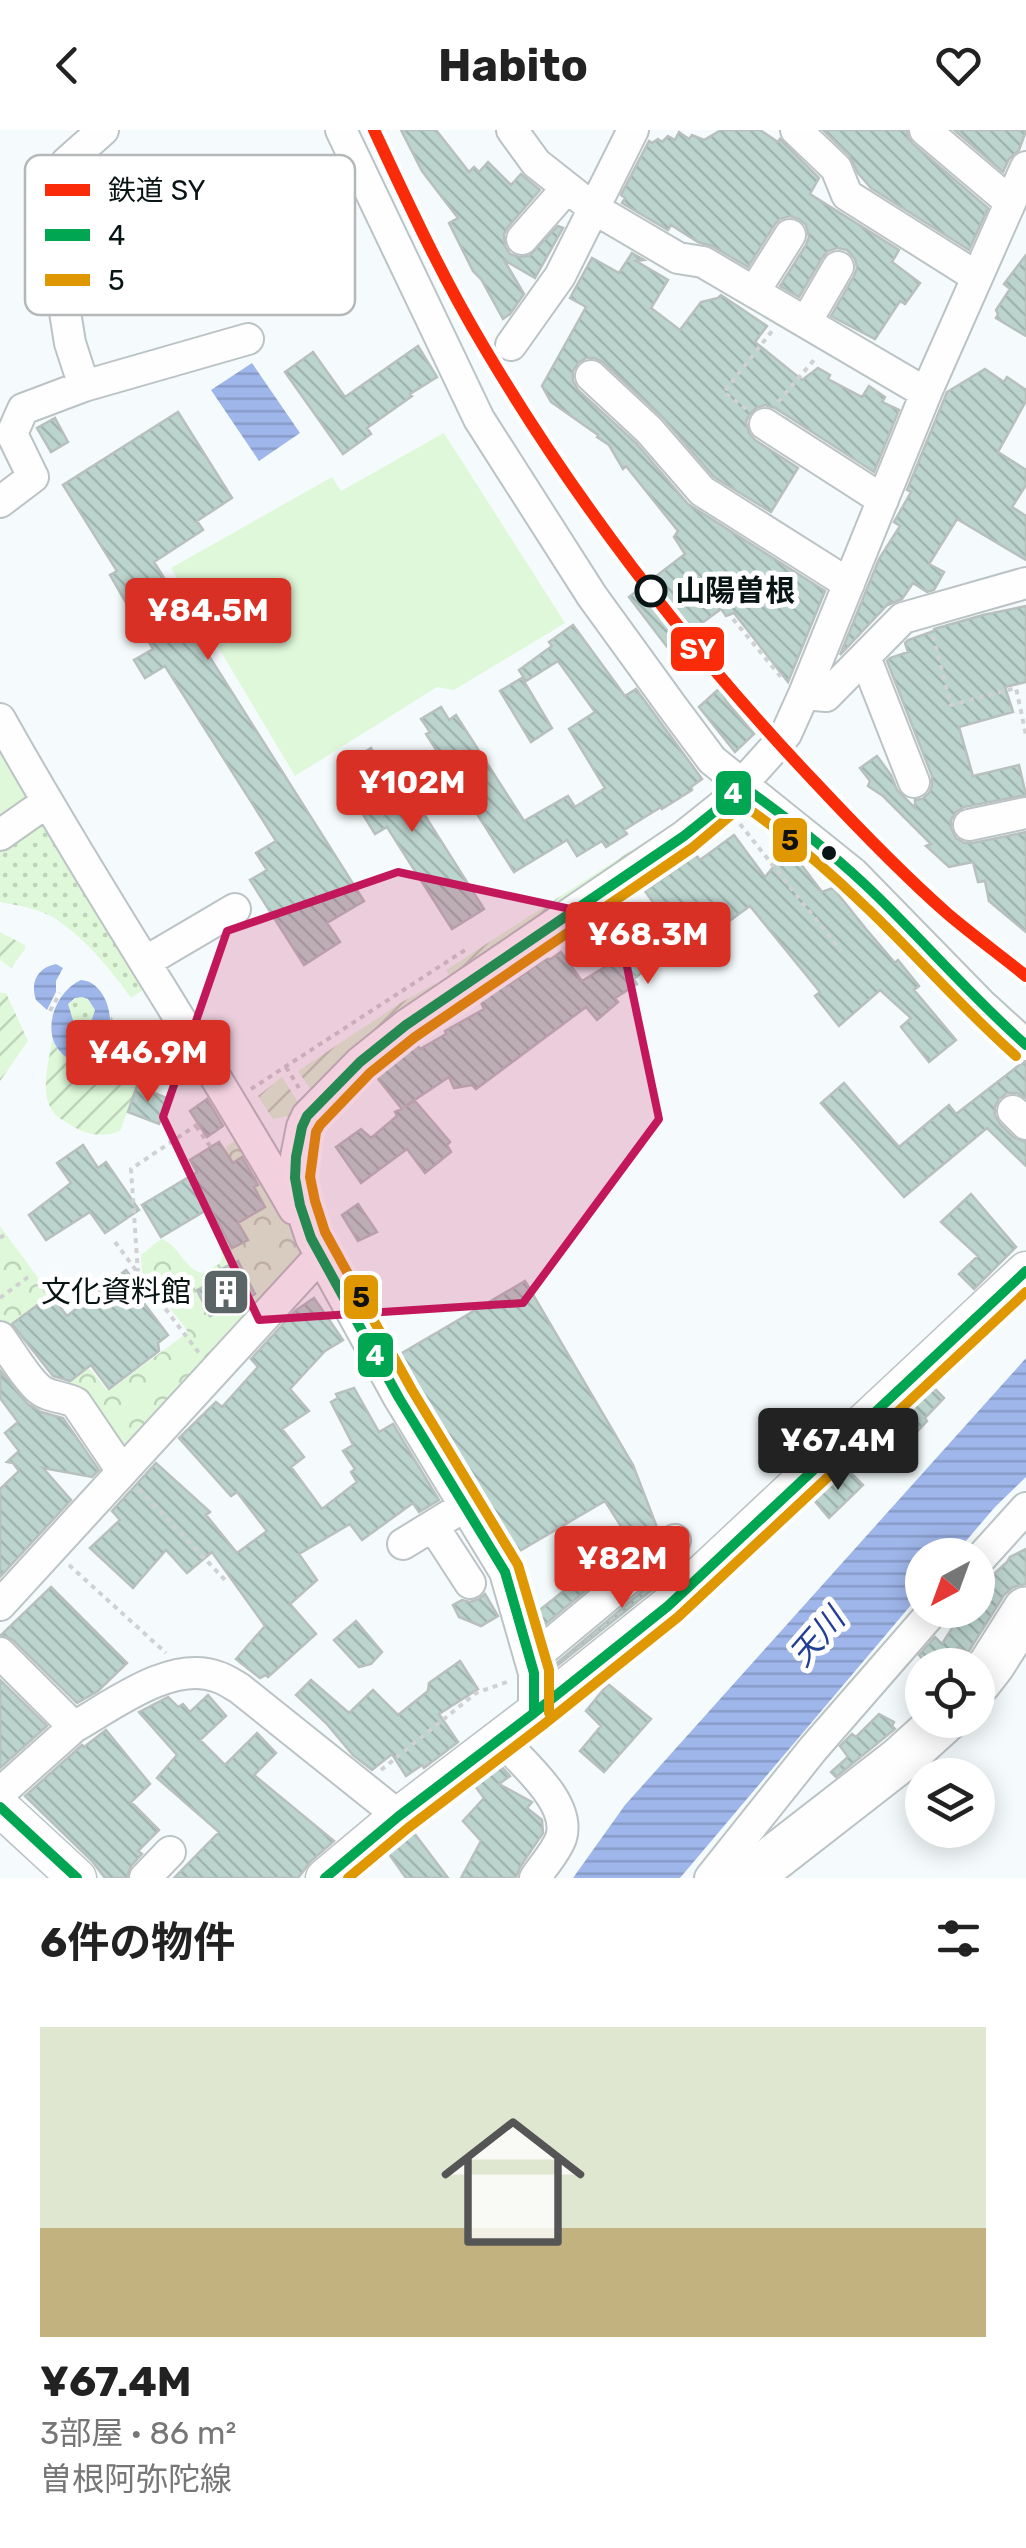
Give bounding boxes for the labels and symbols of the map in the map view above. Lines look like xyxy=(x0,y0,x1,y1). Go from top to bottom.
legend xyxy=(25,155,355,315)
text: 鉄道 SY xyxy=(108,174,206,207)
text: 4 xyxy=(108,219,125,252)
text: 5 xyxy=(108,264,125,297)
place label: 山陽曽根 xyxy=(675,573,795,609)
marker: 山陽曽根 xyxy=(636,576,666,606)
pin: ¥84.5M xyxy=(127,578,289,663)
line badge: SY xyxy=(669,625,726,673)
text: SY xyxy=(680,633,716,666)
pin: ¥102M xyxy=(342,750,482,835)
line badge: 4 xyxy=(714,769,753,817)
text: 4 xyxy=(723,777,743,810)
line badge: 5 xyxy=(771,816,809,864)
text: 5 xyxy=(781,824,799,857)
unlabelled marker xyxy=(819,843,839,863)
pin: ¥68.3M xyxy=(567,902,729,987)
pin: ¥46.9M xyxy=(67,1020,229,1105)
building icon: 文化資料館 xyxy=(200,1266,252,1318)
line badge: 5 xyxy=(342,1273,380,1321)
place label: 文化資料館 xyxy=(41,1274,191,1310)
text: 5 xyxy=(352,1281,370,1314)
line badge: 4 xyxy=(356,1331,395,1379)
text: 4 xyxy=(365,1339,385,1372)
pin: ¥67.4M xyxy=(757,1408,919,1493)
pin: ¥82M xyxy=(563,1526,681,1611)
north arrow xyxy=(905,1538,995,1628)
water label: 天川 xyxy=(782,1598,854,1674)

